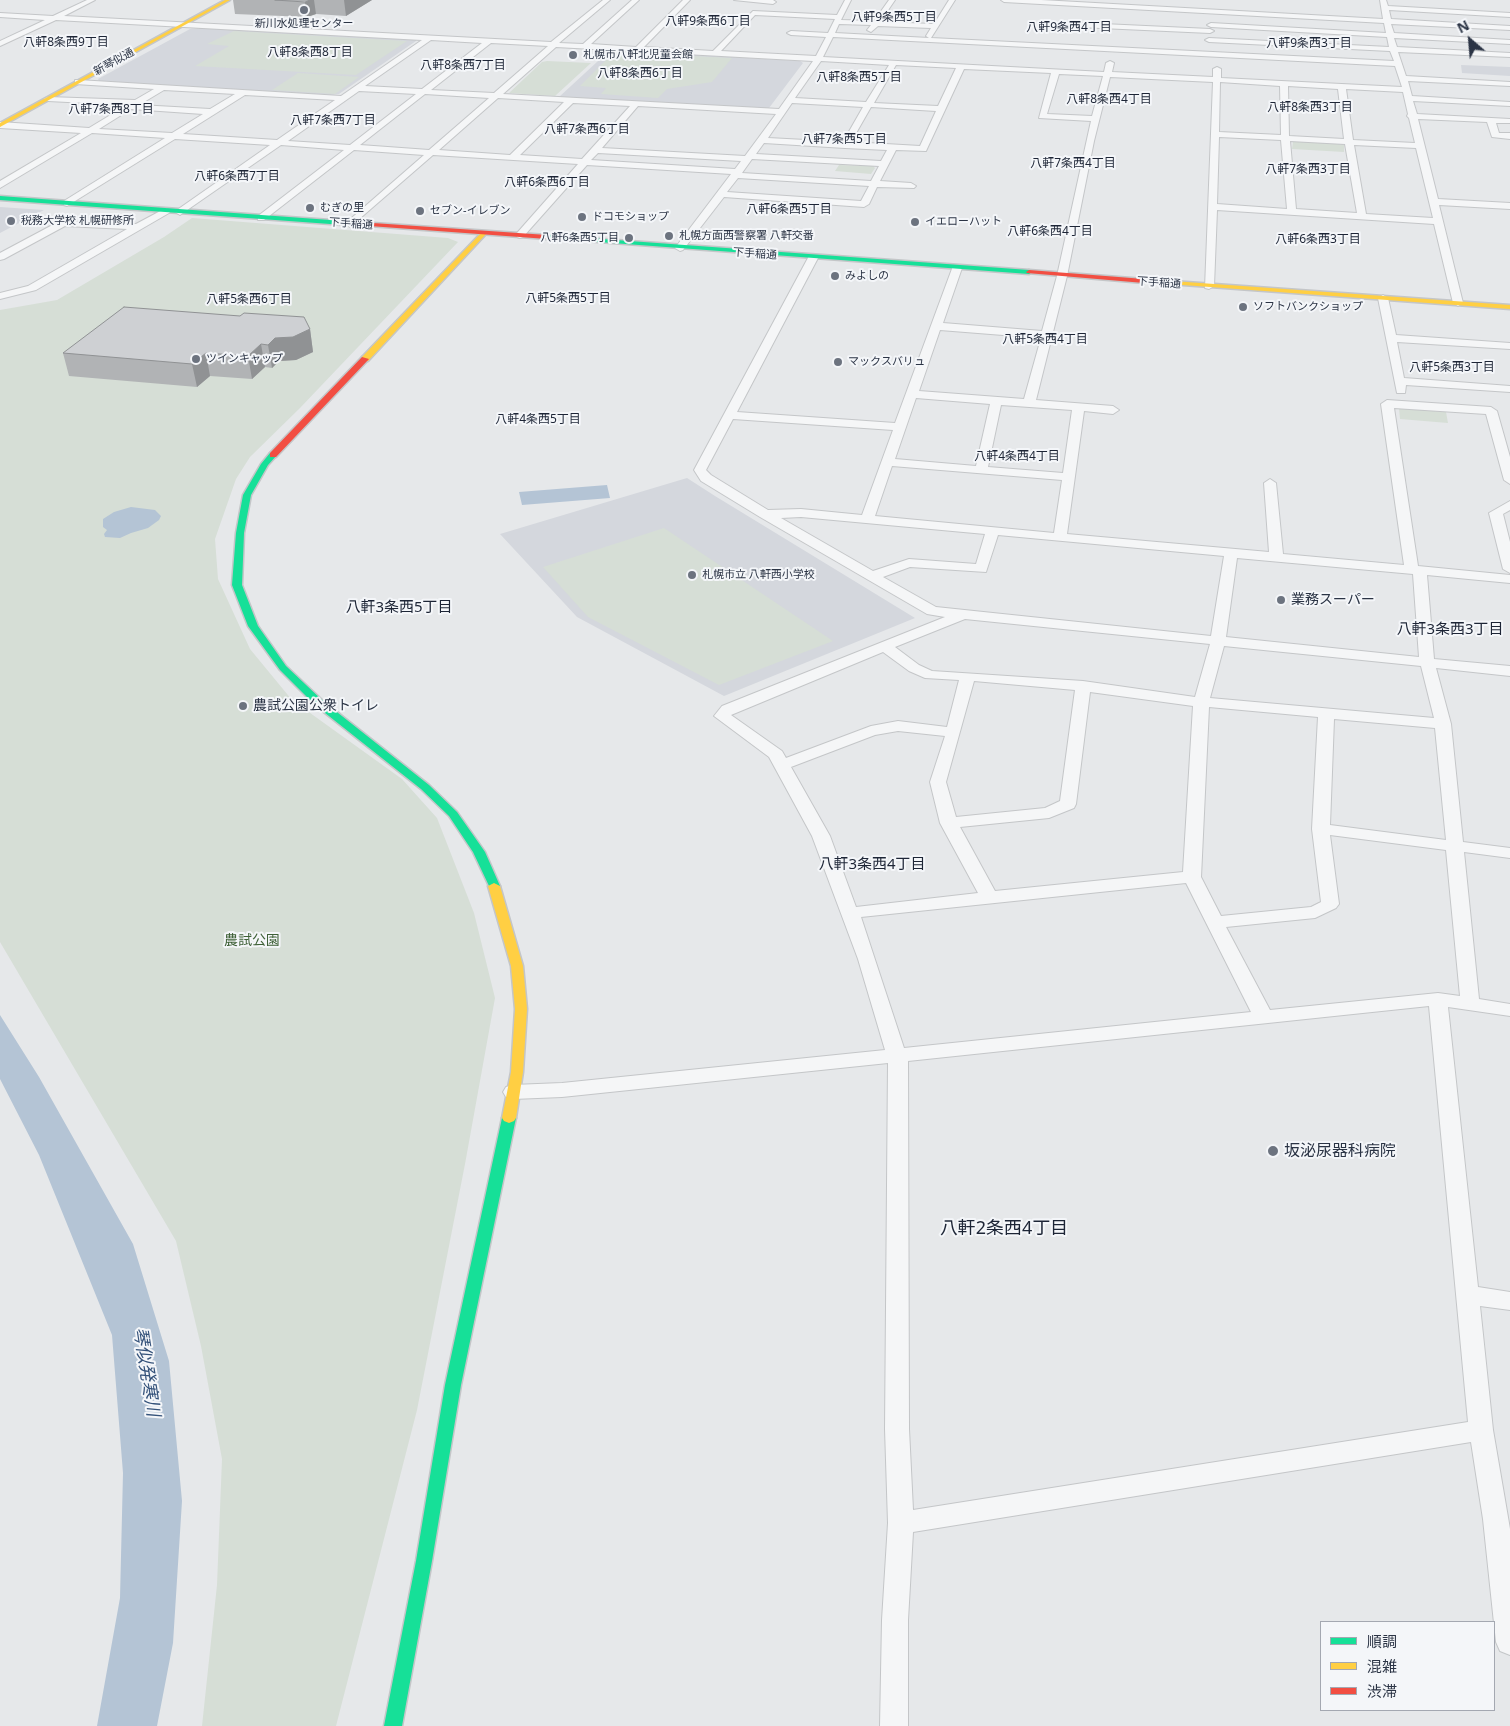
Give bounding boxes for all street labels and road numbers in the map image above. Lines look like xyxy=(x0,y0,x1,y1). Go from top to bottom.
street label: 新琴似通 xyxy=(92,46,136,78)
street label: 下手稲通 xyxy=(329,216,373,232)
street label: 下手稲通 xyxy=(733,246,777,262)
street label: 下手稲通 xyxy=(1137,275,1181,291)

